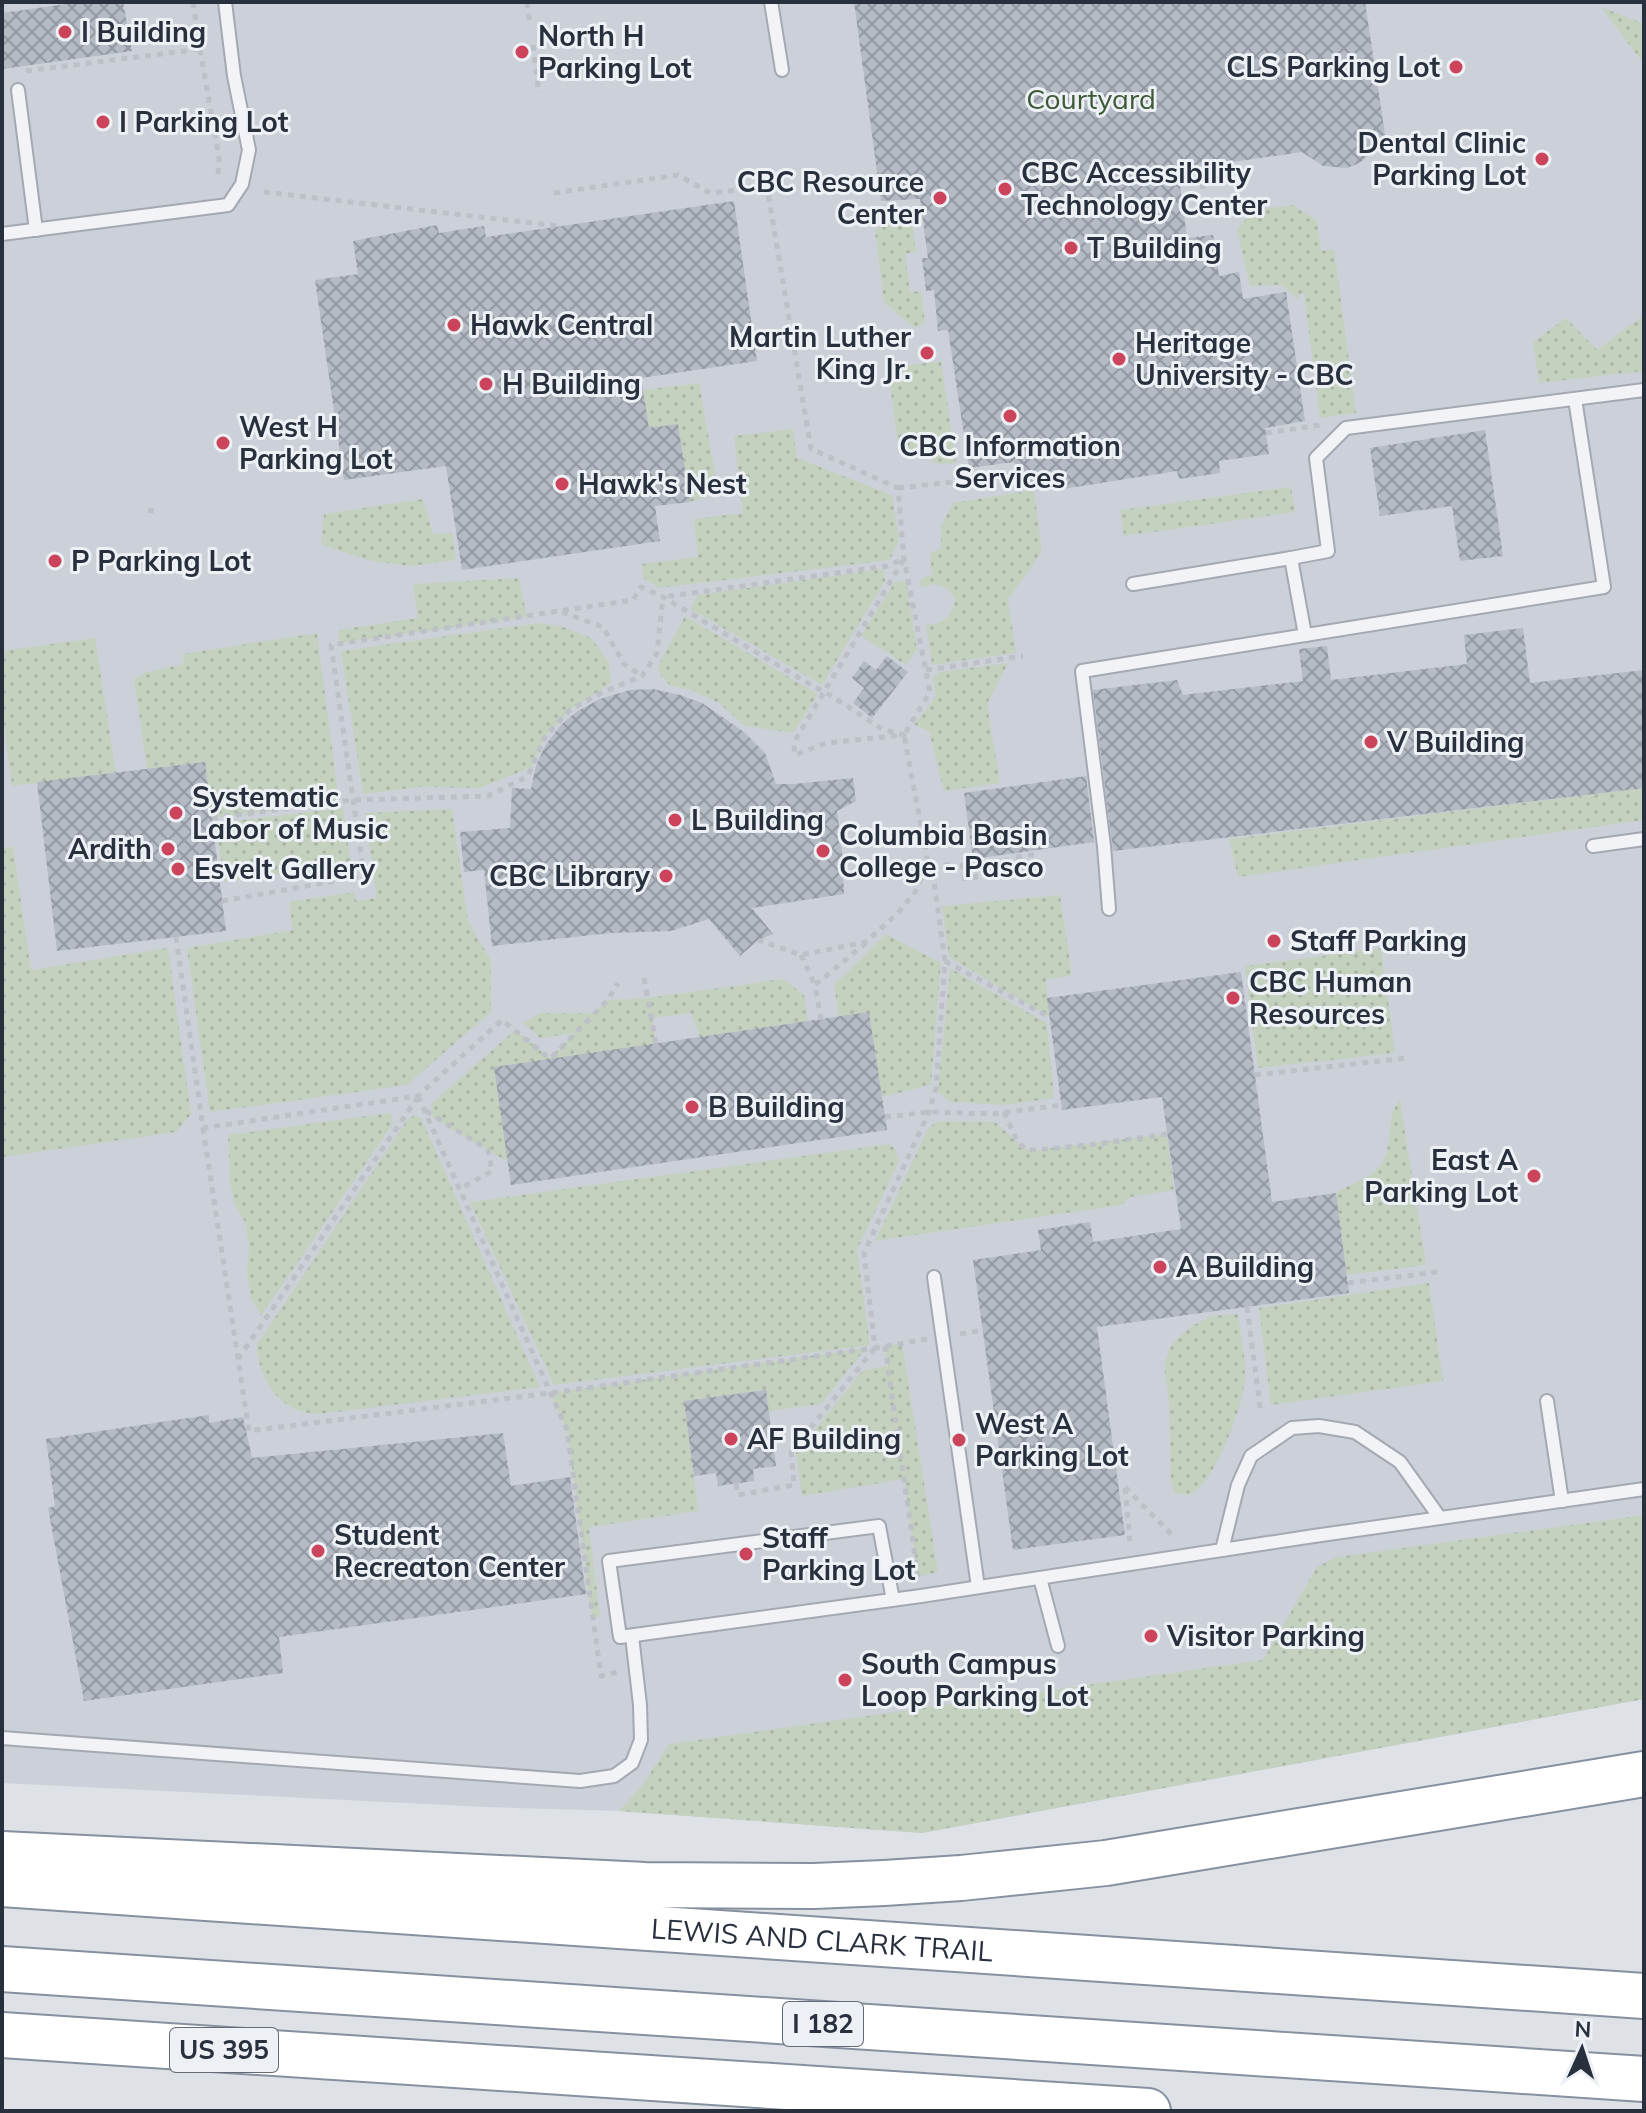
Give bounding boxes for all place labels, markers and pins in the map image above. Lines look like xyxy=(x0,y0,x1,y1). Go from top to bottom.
place label: I Building xyxy=(81,14,206,49)
place label: North H Parking Lot xyxy=(538,18,692,85)
marker: I Building xyxy=(56,23,74,41)
marker: North H Parking Lot xyxy=(513,43,531,61)
place label: CLS Parking Lot xyxy=(1226,49,1440,84)
marker: CLS Parking Lot xyxy=(1447,58,1465,76)
place label: I Parking Lot xyxy=(119,104,289,139)
marker: I Parking Lot xyxy=(94,113,112,131)
place label: Dental Clinic Parking Lot xyxy=(1357,125,1526,192)
marker: Dental Clinic Parking Lot xyxy=(1533,150,1551,168)
place label: CBC Accessibility Technology Center xyxy=(1021,155,1267,222)
place label: CBC Resource Center xyxy=(737,164,924,231)
marker: CBC Accessibility Technology Center xyxy=(996,180,1014,198)
marker: CBC Resource Center xyxy=(931,189,949,207)
place label: T Building xyxy=(1087,230,1222,265)
marker: T Building xyxy=(1062,239,1080,257)
place label: Hawk Central xyxy=(470,307,653,342)
marker: Hawk Central xyxy=(445,316,463,334)
place label: Martin Luther King Jr. xyxy=(729,319,911,386)
place label: Heritage University - CBC xyxy=(1135,325,1354,392)
marker: Martin Luther King Jr. xyxy=(918,344,936,362)
marker: Heritage University - CBC xyxy=(1110,350,1128,368)
place label: H Building xyxy=(502,366,641,401)
marker: H Building xyxy=(477,375,495,393)
marker: CBC Information Services xyxy=(1001,407,1019,425)
place label: West H Parking Lot xyxy=(239,409,393,476)
place label: CBC Information Services xyxy=(899,428,1121,495)
marker: West H Parking Lot xyxy=(214,434,232,452)
place label: Hawk's Nest xyxy=(578,466,747,501)
marker: Hawk's Nest xyxy=(553,475,571,493)
place label: P Parking Lot xyxy=(71,543,251,578)
marker: P Parking Lot xyxy=(46,552,64,570)
place label: V Building xyxy=(1386,724,1524,759)
marker: V Building xyxy=(1362,733,1380,751)
place label: Systematic Labor of Music xyxy=(192,779,389,846)
place label: L Building xyxy=(691,802,824,837)
marker: Systematic Labor of Music xyxy=(167,804,185,822)
marker: L Building xyxy=(666,811,684,829)
place label: Columbia Basin College - Pasco xyxy=(839,817,1048,884)
place label: Ardith xyxy=(68,831,152,866)
marker: Ardith xyxy=(159,840,177,858)
marker: Columbia Basin College - Pasco xyxy=(814,842,832,860)
place label: Esvelt Gallery xyxy=(194,851,376,886)
place label: CBC Library xyxy=(489,858,651,893)
marker: Esvelt Gallery xyxy=(169,860,187,878)
marker: CBC Library xyxy=(657,867,675,885)
place label: Staff Parking xyxy=(1290,923,1467,958)
marker: Staff Parking xyxy=(1265,932,1283,950)
place label: CBC Human Resources xyxy=(1249,964,1412,1031)
marker: CBC Human Resources xyxy=(1224,989,1242,1007)
place label: B Building xyxy=(708,1089,845,1124)
marker: B Building xyxy=(683,1098,701,1116)
place label: East A Parking Lot xyxy=(1364,1142,1518,1209)
marker: East A Parking Lot xyxy=(1525,1167,1543,1185)
place label: A Building xyxy=(1176,1249,1314,1284)
marker: A Building xyxy=(1151,1258,1169,1276)
place label: West A Parking Lot xyxy=(975,1406,1129,1473)
place label: AF Building xyxy=(747,1421,901,1456)
marker: AF Building xyxy=(722,1430,740,1448)
marker: West A Parking Lot xyxy=(950,1431,968,1449)
place label: Student Recreaton Center xyxy=(334,1517,565,1584)
place label: Staff Parking Lot xyxy=(762,1520,916,1587)
marker: Student Recreaton Center xyxy=(309,1542,327,1560)
marker: Staff Parking Lot xyxy=(737,1545,755,1563)
place label: Visitor Parking xyxy=(1166,1618,1365,1653)
marker: Visitor Parking xyxy=(1142,1627,1160,1645)
place label: South Campus Loop Parking Lot xyxy=(861,1646,1089,1713)
marker: South Campus Loop Parking Lot xyxy=(836,1671,854,1689)

